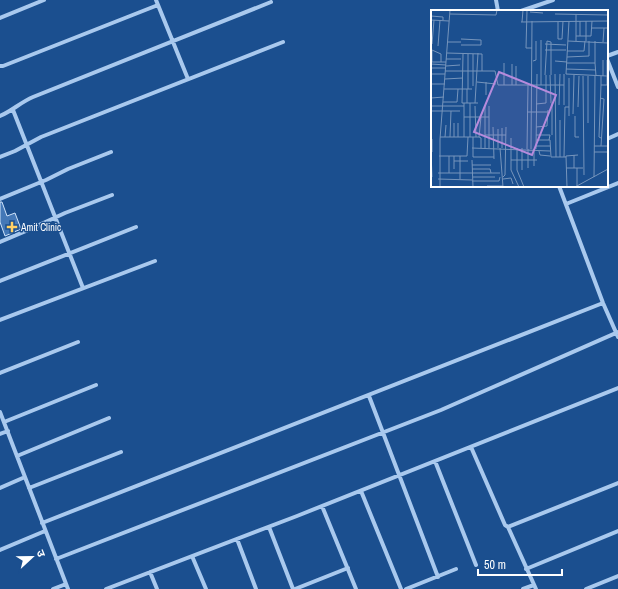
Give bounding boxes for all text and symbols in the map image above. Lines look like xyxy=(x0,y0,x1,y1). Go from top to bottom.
inset map xyxy=(431,10,608,187)
marker: Amit Clinic xyxy=(6,221,18,233)
place label: Amit Clinic xyxy=(20,221,61,234)
north arrow xyxy=(12,537,52,577)
text: उ xyxy=(34,548,49,559)
scale bar xyxy=(478,551,562,577)
text: 50 m xyxy=(484,557,506,573)

